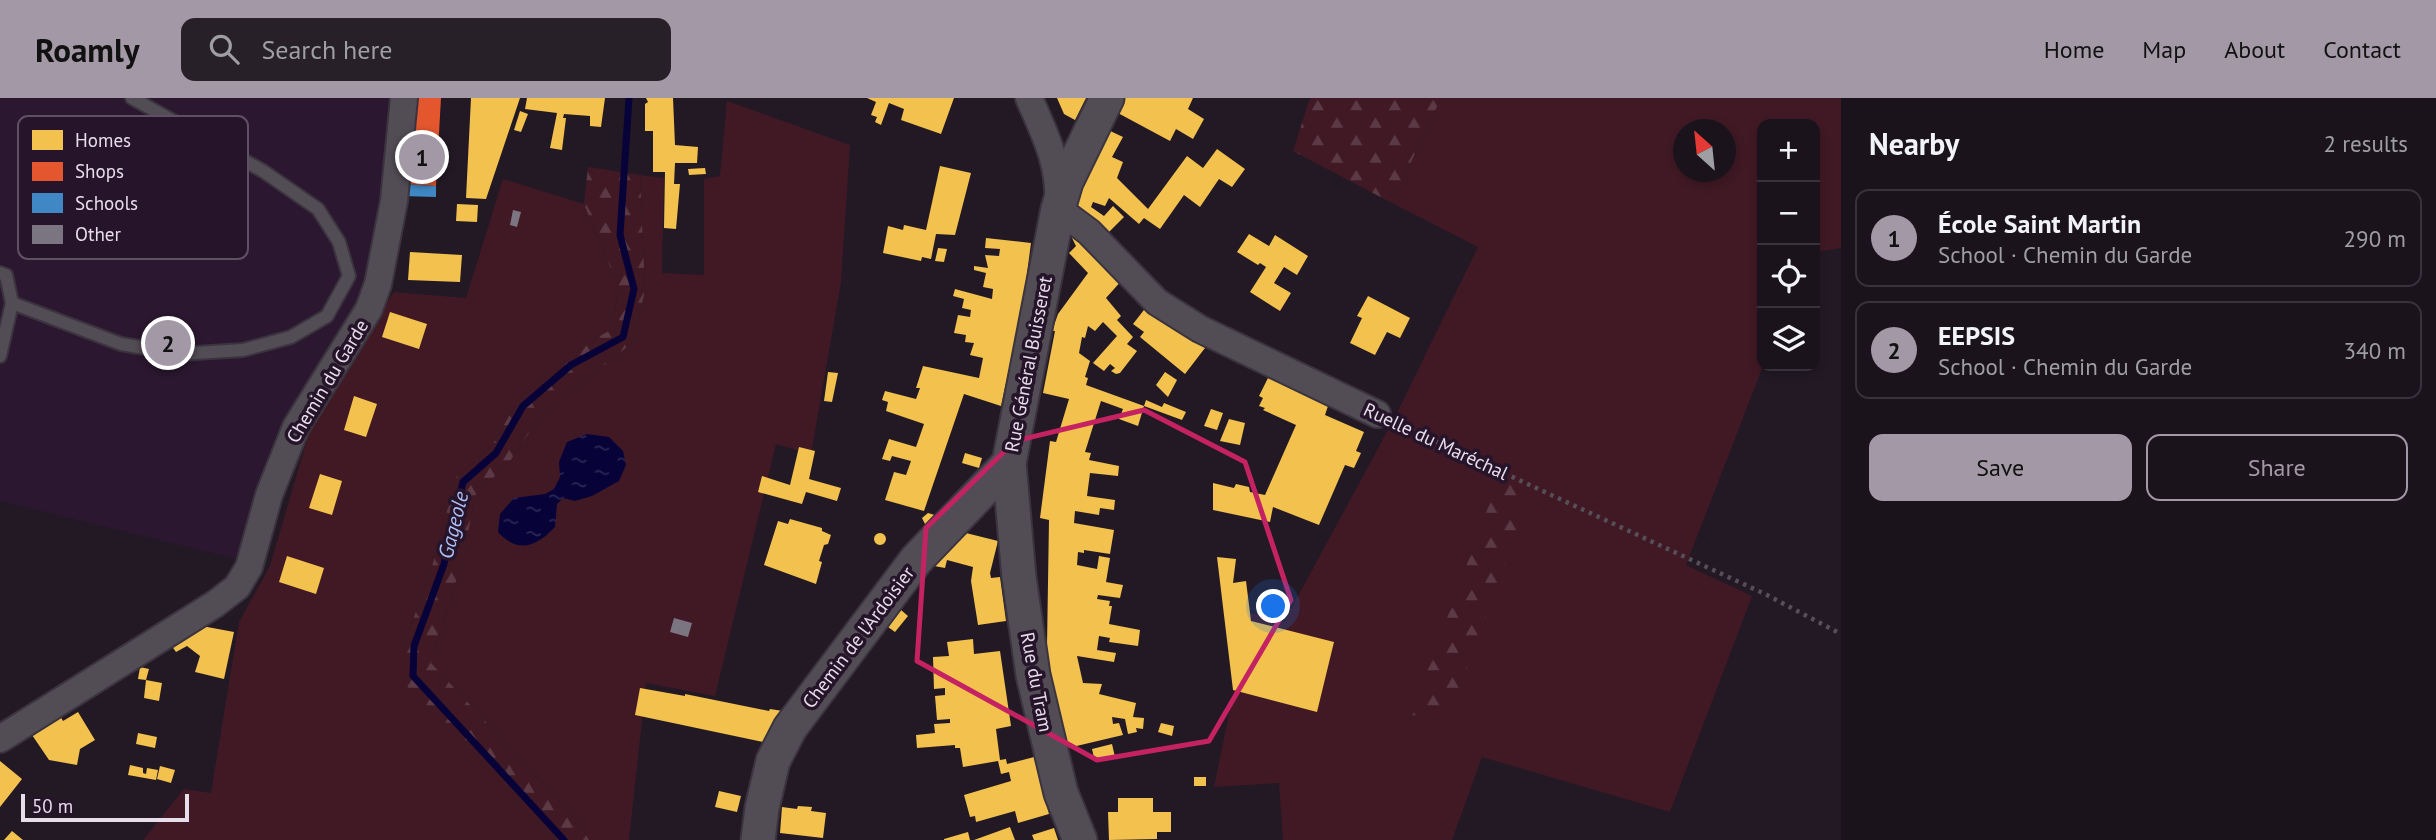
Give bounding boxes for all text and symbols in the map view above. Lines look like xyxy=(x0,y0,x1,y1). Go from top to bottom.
search box xyxy=(181,18,671,81)
text: Roamly xyxy=(35,28,139,71)
icon: search xyxy=(205,30,243,68)
text: Search here xyxy=(261,33,393,66)
text: Home xyxy=(2044,34,2104,65)
text: Map xyxy=(2142,34,2186,65)
text: About xyxy=(2224,34,2285,65)
text: Contact xyxy=(2323,34,2401,65)
legend xyxy=(18,116,248,259)
north arrow xyxy=(1673,119,1736,182)
map controls xyxy=(1757,119,1820,371)
button: + xyxy=(1757,119,1820,182)
text: Nearby xyxy=(1869,124,1959,163)
text: Homes xyxy=(75,128,131,152)
text: 2 results xyxy=(2324,129,2408,158)
pin: 1 xyxy=(399,131,445,183)
text: Shops xyxy=(75,159,124,183)
button: − xyxy=(1757,182,1820,245)
text: Schools xyxy=(75,191,138,215)
text: École Saint Martin xyxy=(1938,207,2141,240)
text: Other xyxy=(75,222,121,246)
text: 1 xyxy=(1887,224,1901,253)
text: 290 m xyxy=(2344,224,2406,253)
text: School · Chemin du Garde xyxy=(1938,240,2192,269)
button: locate xyxy=(1757,245,1820,308)
street label: Rue Général Buisseret xyxy=(999,274,1057,454)
button: layers xyxy=(1757,308,1820,371)
street label: Chemin du Garde xyxy=(281,315,373,447)
pin: 2 xyxy=(145,317,191,369)
text: EEPSIS xyxy=(1938,319,2015,352)
text: 2 xyxy=(1887,336,1901,365)
text: 340 m xyxy=(2344,336,2406,365)
text: School · Chemin du Garde xyxy=(1938,352,2192,381)
street label: Ruelle du Maréchal xyxy=(1360,397,1512,485)
button: Save xyxy=(1869,434,2132,501)
button: Share xyxy=(2146,434,2408,501)
water label: Gageole xyxy=(432,488,474,562)
street label: Chemin de l'Ardoisier xyxy=(797,561,920,713)
your location xyxy=(1256,589,1290,623)
street label: Rue du Tram xyxy=(1016,630,1058,734)
scale bar xyxy=(21,791,189,823)
text: 50 m xyxy=(32,794,73,818)

